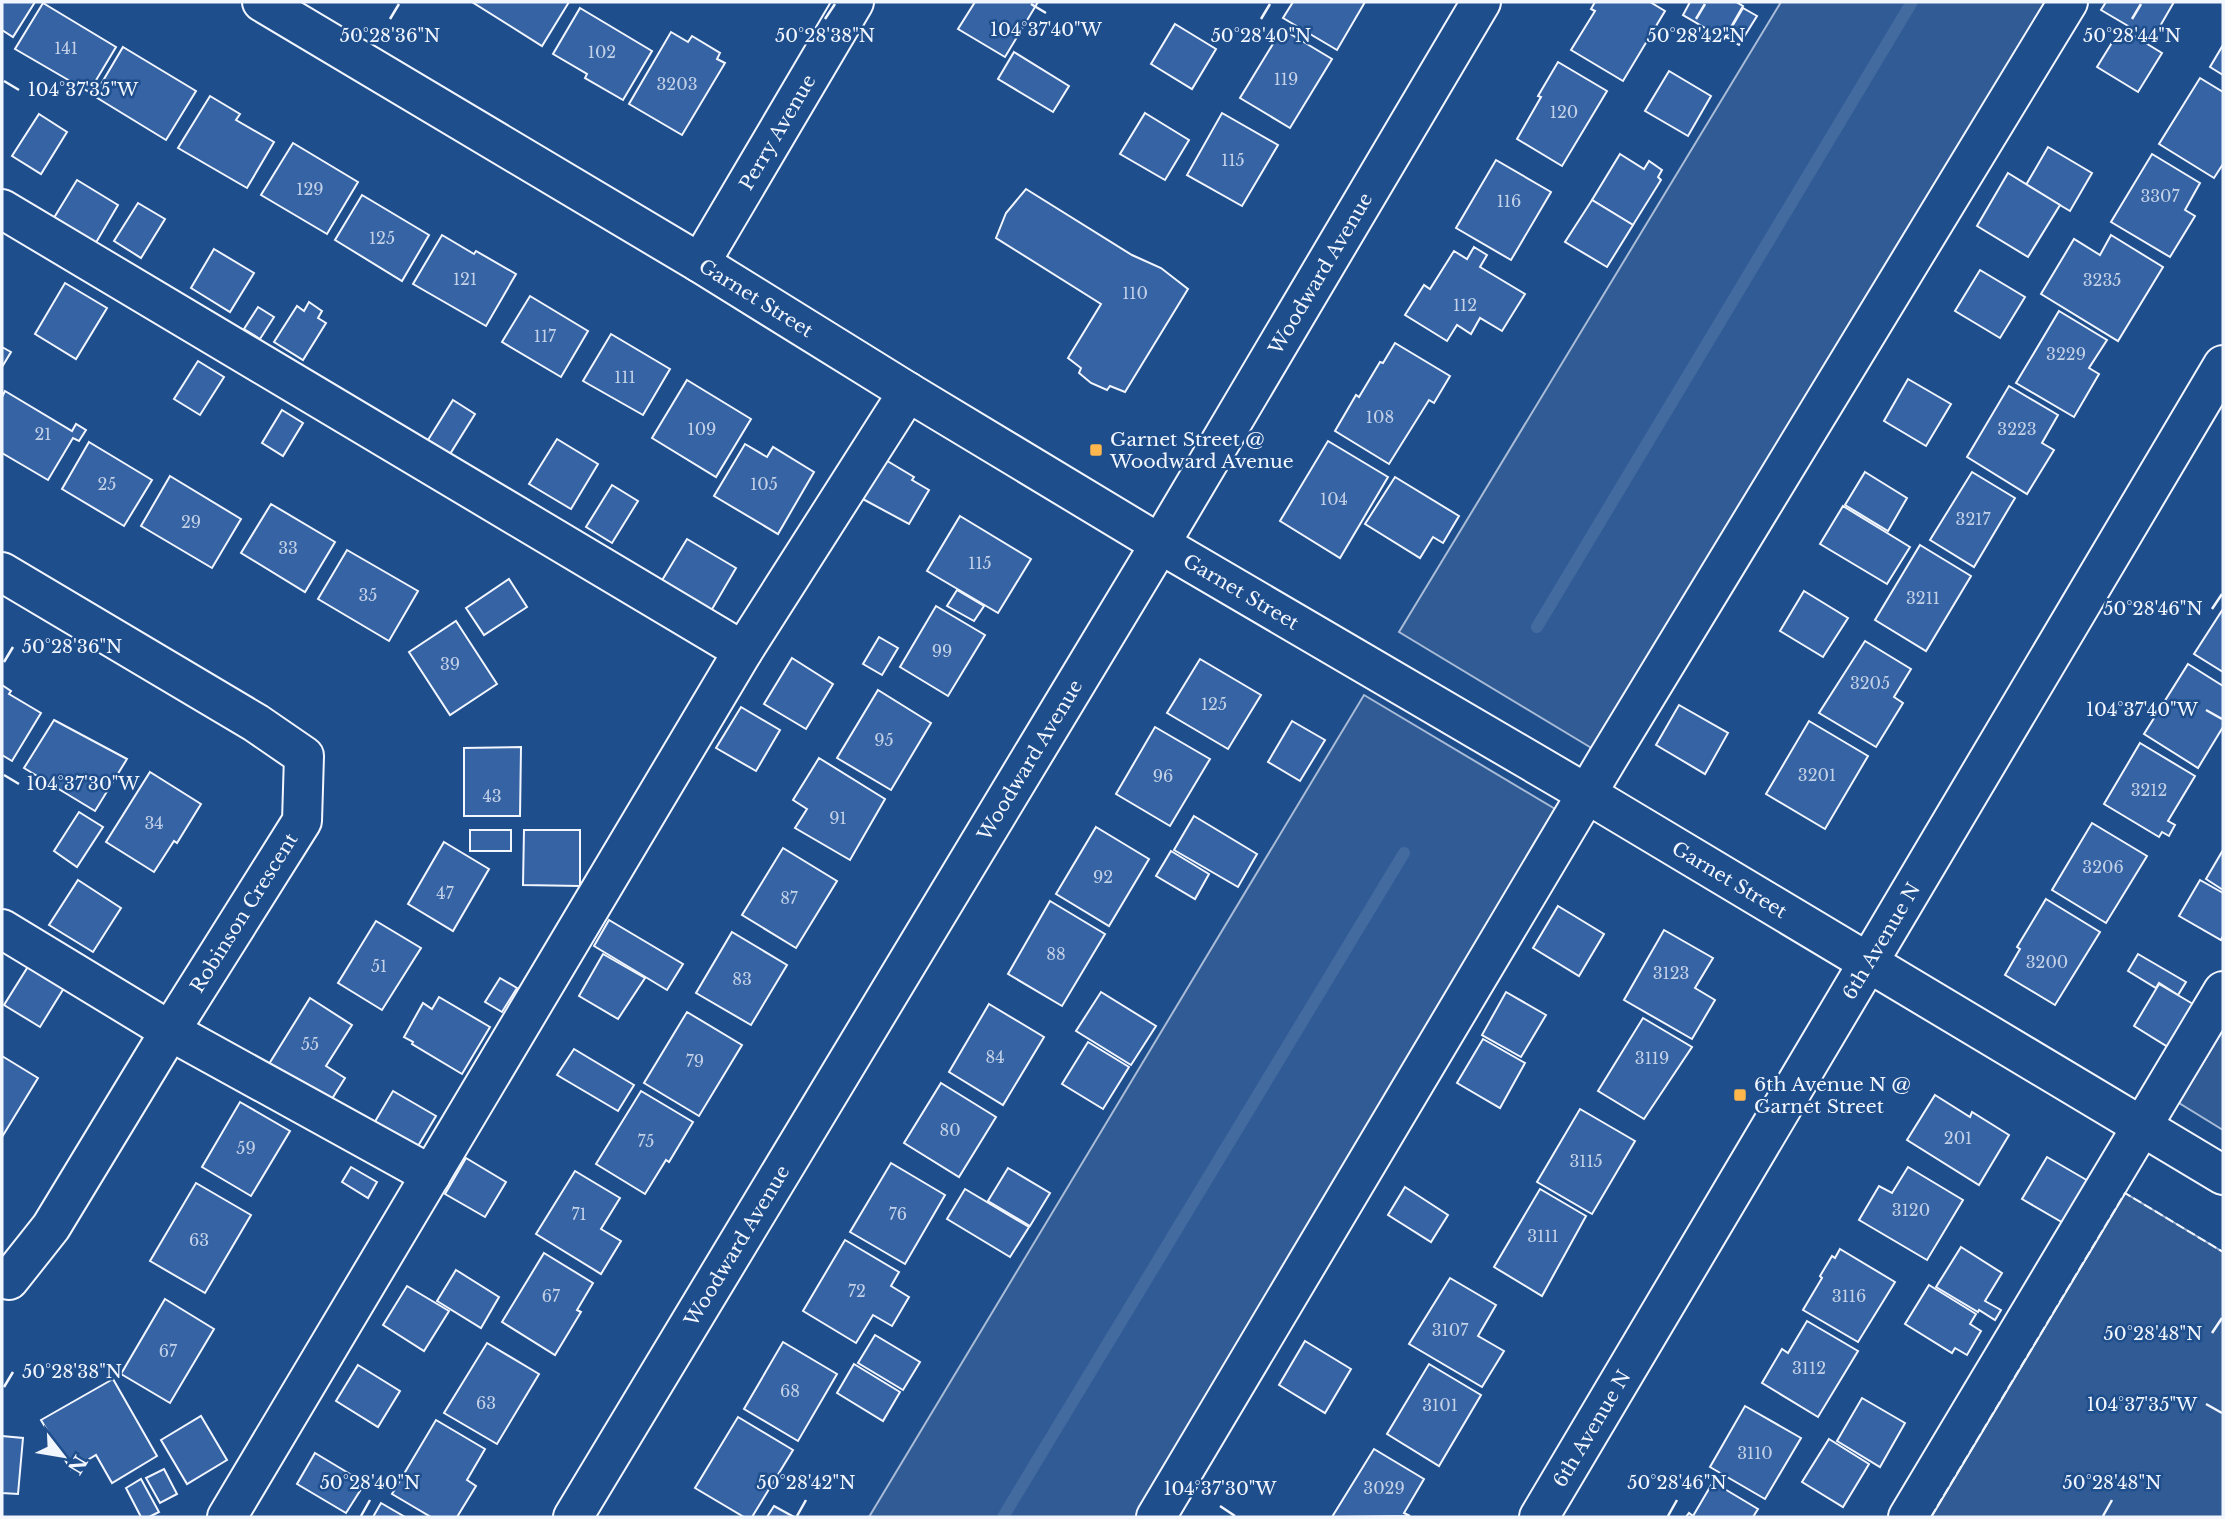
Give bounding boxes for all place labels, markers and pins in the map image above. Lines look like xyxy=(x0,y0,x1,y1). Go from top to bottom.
place label: Garnet Street @ Woodward Avenue xyxy=(1109,428,1294,473)
marker: Garnet Street @ Woodward Avenue xyxy=(1088,442,1104,458)
place label: 6th Avenue N @ Garnet Street xyxy=(1754,1073,1911,1118)
marker: 6th Avenue N @ Garnet Street xyxy=(1732,1087,1748,1103)

